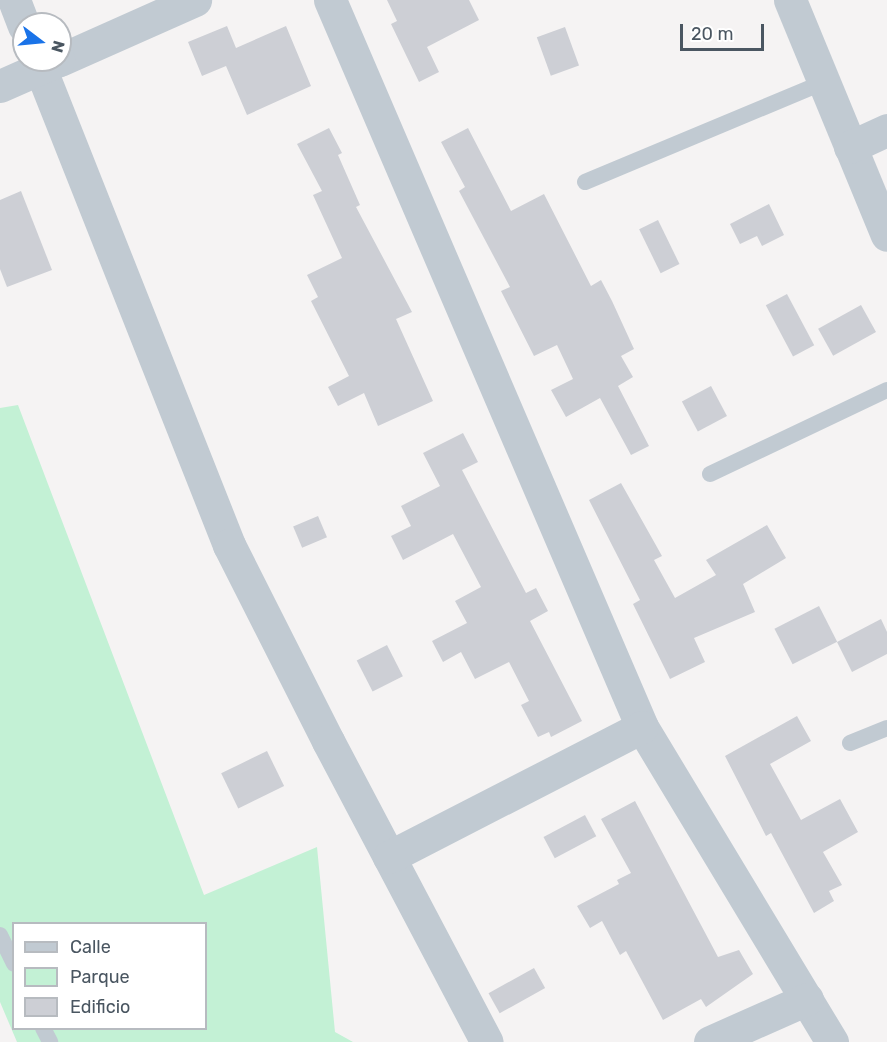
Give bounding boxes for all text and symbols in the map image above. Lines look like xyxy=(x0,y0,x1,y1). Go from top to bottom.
north arrow xyxy=(12,12,72,72)
scale bar xyxy=(683,12,767,50)
text: 20 m xyxy=(691,23,733,45)
text: N xyxy=(47,38,69,55)
legend xyxy=(12,922,207,1030)
text: Calle xyxy=(70,936,111,958)
text: Parque xyxy=(70,966,130,988)
text: Edificio xyxy=(70,996,130,1018)

